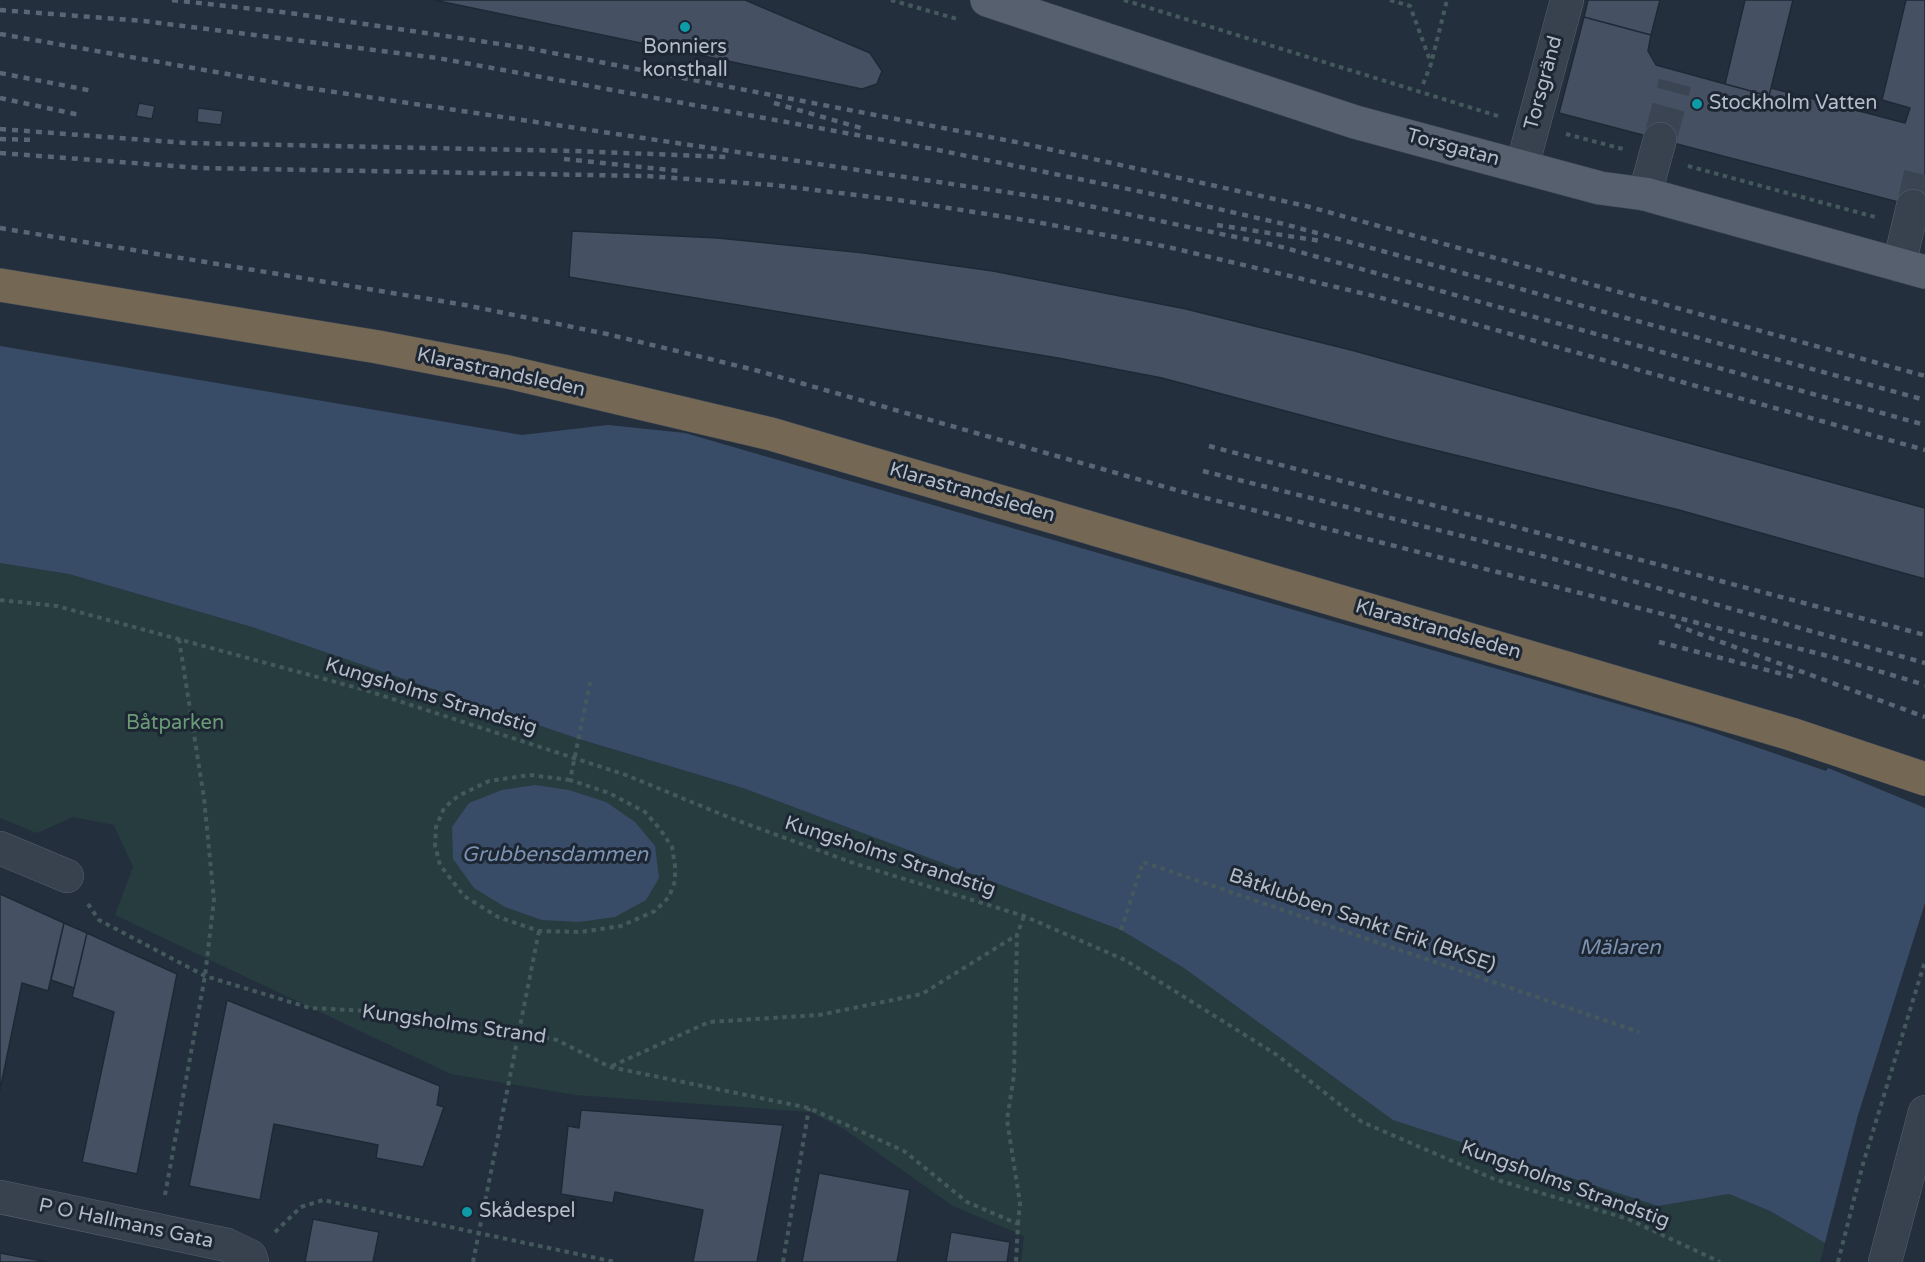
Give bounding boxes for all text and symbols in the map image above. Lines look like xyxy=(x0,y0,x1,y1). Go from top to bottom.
marker: Bonniers konsthall xyxy=(678,20,692,34)
street label: Torsgränd xyxy=(1520,33,1568,133)
place label: Bonniers konsthall xyxy=(642,36,728,83)
place label: Stockholm Vatten xyxy=(1709,92,1877,116)
marker: Stockholm Vatten xyxy=(1690,97,1704,111)
street label: Torsgatan xyxy=(1404,124,1502,172)
street label: Klarastrandsleden xyxy=(415,343,587,403)
street label: Klarastrandsleden xyxy=(886,458,1058,528)
street label: Klarastrandsleden xyxy=(1352,595,1524,665)
street label: Kungsholms Strandstig xyxy=(322,653,540,741)
park label: Båtparken xyxy=(126,712,224,736)
street label: Kungsholms Strandstig xyxy=(781,812,999,902)
water label: Grubbensdammen xyxy=(462,842,648,868)
street label: Båtklubben Sankt Erik (BKSE) xyxy=(1225,864,1499,978)
water label: Mälaren xyxy=(1579,935,1661,961)
street label: Kungsholms Strand xyxy=(360,1000,548,1050)
street label: Kungsholms Strandstig xyxy=(1457,1136,1673,1234)
street label: P O Hallmans Gata xyxy=(36,1194,216,1254)
place label: Skådespel xyxy=(479,1200,576,1224)
marker: Skådespel xyxy=(460,1205,474,1219)

